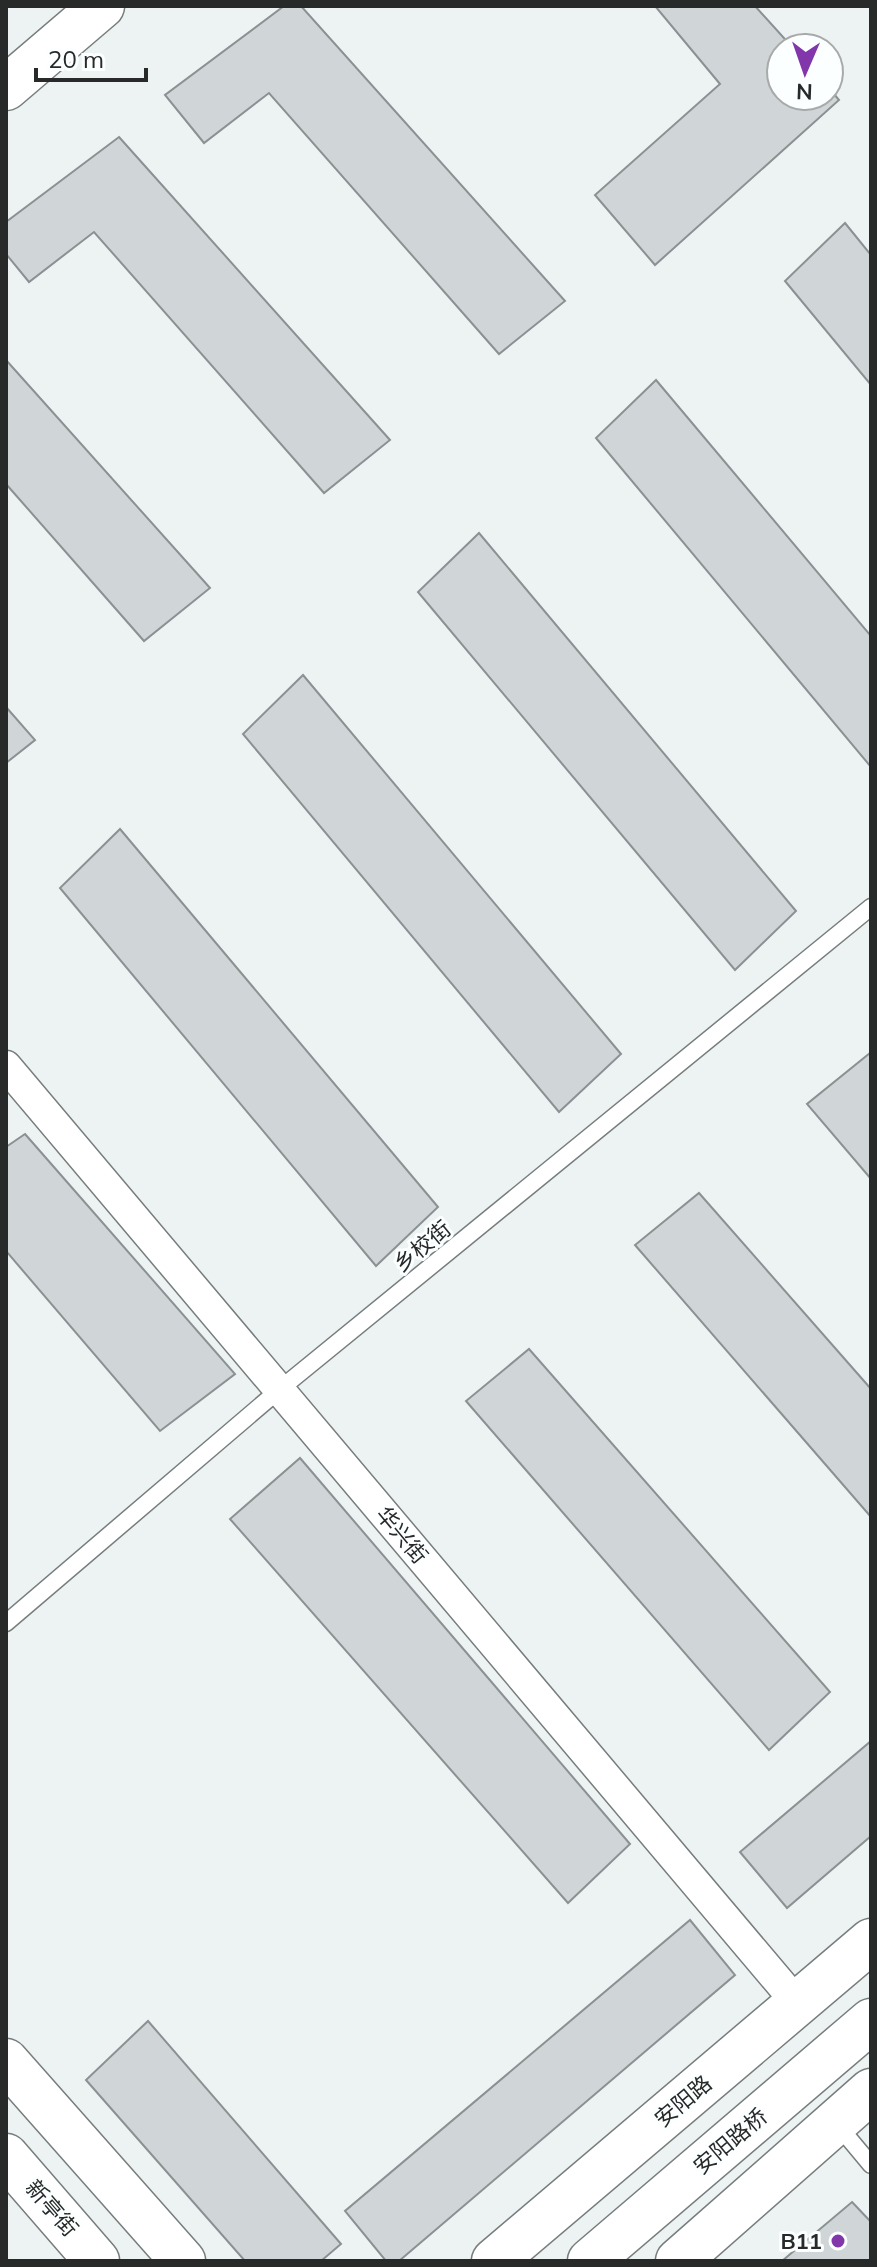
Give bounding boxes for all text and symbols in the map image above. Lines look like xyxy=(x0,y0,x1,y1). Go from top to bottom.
scale bar xyxy=(36,32,146,82)
north arrow xyxy=(765,32,845,112)
text: 20 m xyxy=(48,44,104,74)
text: N xyxy=(796,78,813,106)
street label: 乡校街 xyxy=(388,1214,456,1278)
street label: 华兴街 xyxy=(370,1501,434,1569)
street label: 安阳路 xyxy=(649,2069,717,2133)
street label: 安阳路桥 xyxy=(687,2102,773,2180)
street label: 新亭街 xyxy=(20,2174,84,2242)
place label: B11 xyxy=(780,2227,822,2255)
marker: B11 xyxy=(829,2232,847,2250)

